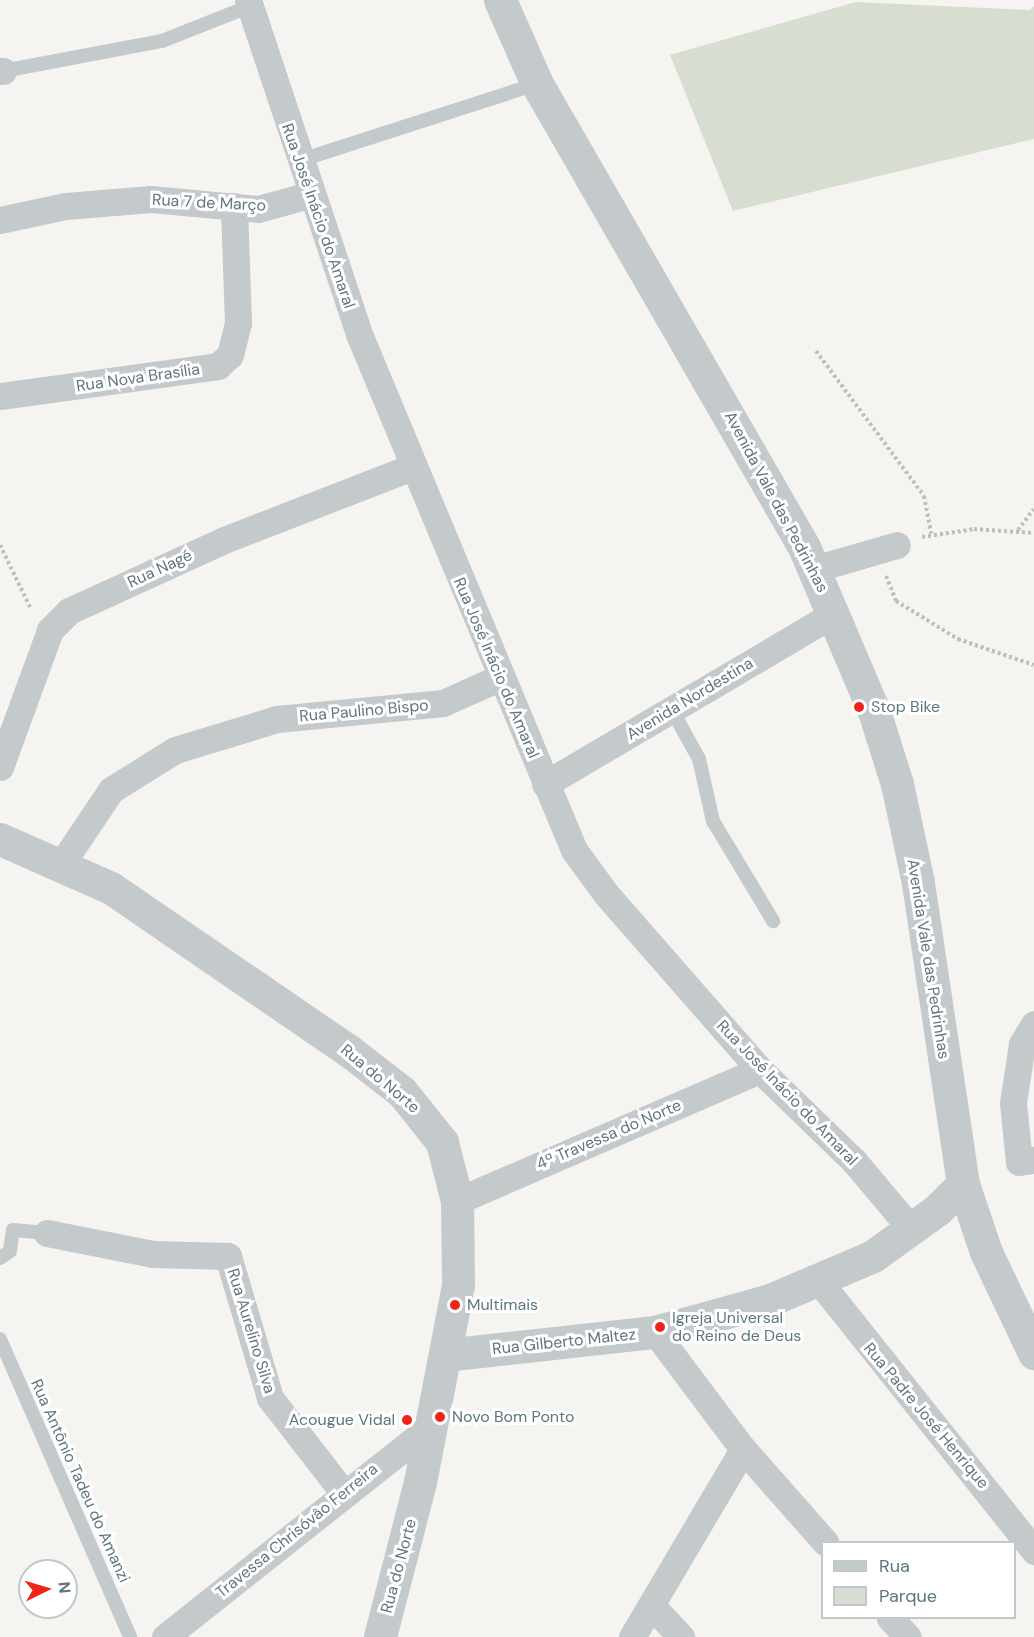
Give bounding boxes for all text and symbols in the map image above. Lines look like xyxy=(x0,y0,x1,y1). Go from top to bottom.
street label: Rua José Inácio do Amaral xyxy=(277,121,359,311)
street label: Rua 7 de Março xyxy=(151,190,267,216)
street label: Rua Nova Brasília xyxy=(75,360,201,396)
street label: Avenida Vale das Pedrinhas xyxy=(720,408,832,596)
street label: Rua Nagé xyxy=(125,546,195,592)
street label: Rua José Inácio do Amaral xyxy=(449,575,543,761)
street label: Avenida Nordestina xyxy=(623,654,757,744)
street label: Rua Paulino Bispo xyxy=(299,696,429,726)
place label: Stop Bike xyxy=(871,697,940,717)
marker: Stop Bike xyxy=(852,700,866,714)
street label: Avenida Vale das Pedrinhas xyxy=(903,858,953,1060)
street label: Rua José Inácio do Amaral xyxy=(713,1016,861,1170)
street label: Rua do Norte xyxy=(337,1040,423,1118)
street label: 4ª Travessa do Norte xyxy=(534,1096,684,1174)
street label: Rua Aurelino Silva xyxy=(223,1266,279,1396)
place label: Multimais xyxy=(467,1295,538,1315)
marker: Multimais xyxy=(448,1298,462,1312)
place label: Igreja Universal do Reino de Deus xyxy=(672,1308,801,1346)
marker: Igreja Universal do Reino de Deus xyxy=(653,1320,667,1334)
street label: Rua Gilberto Maltez xyxy=(491,1325,637,1359)
street label: Rua Padre José Henrique xyxy=(859,1339,993,1493)
street label: Rua Antônio Tadeu do Amanzi xyxy=(26,1376,134,1586)
place label: Novo Bom Ponto xyxy=(452,1407,575,1427)
place label: Acougue Vidal xyxy=(289,1410,395,1430)
marker: Novo Bom Ponto xyxy=(433,1410,447,1424)
marker: Acougue Vidal xyxy=(400,1413,414,1427)
street label: Travessa Chrisóvâo Ferreira xyxy=(212,1460,382,1602)
street label: Rua do Norte xyxy=(377,1517,421,1615)
legend xyxy=(821,1541,1016,1619)
text: Rua xyxy=(879,1554,910,1578)
north arrow xyxy=(18,1559,78,1619)
text: N xyxy=(53,1581,75,1594)
text: Parque xyxy=(879,1584,937,1608)

